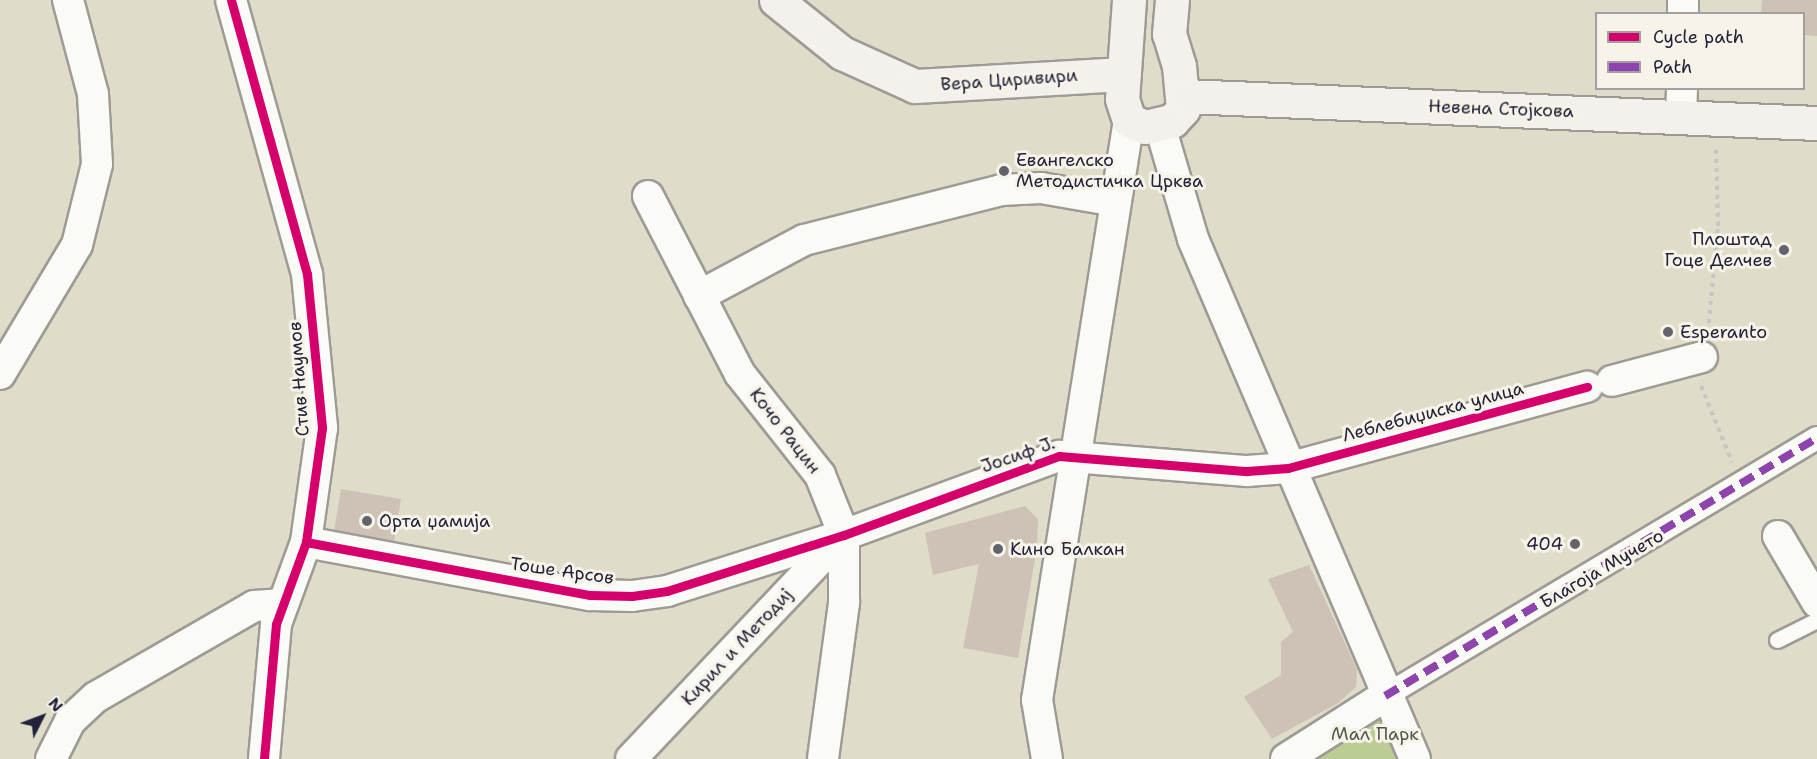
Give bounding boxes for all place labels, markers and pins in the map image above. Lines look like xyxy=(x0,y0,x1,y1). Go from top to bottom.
place label: Евангелско Методистичка Црква xyxy=(1016,150,1203,192)
marker: Евангелско Методистичка Црква xyxy=(997,164,1011,178)
place label: Плоштад Гоце Делчев xyxy=(1665,229,1772,272)
marker: Плоштад Гоце Делчев xyxy=(1777,243,1791,257)
place label: Esperanto xyxy=(1680,321,1767,343)
marker: Esperanto xyxy=(1661,325,1675,339)
place label: Орта џамија xyxy=(379,510,490,532)
marker: Орта џамија xyxy=(360,514,374,528)
place label: 404 xyxy=(1526,533,1563,555)
marker: 404 xyxy=(1568,537,1582,551)
place label: Кино Балкан xyxy=(1010,538,1125,560)
marker: Кино Балкан xyxy=(991,542,1005,556)

